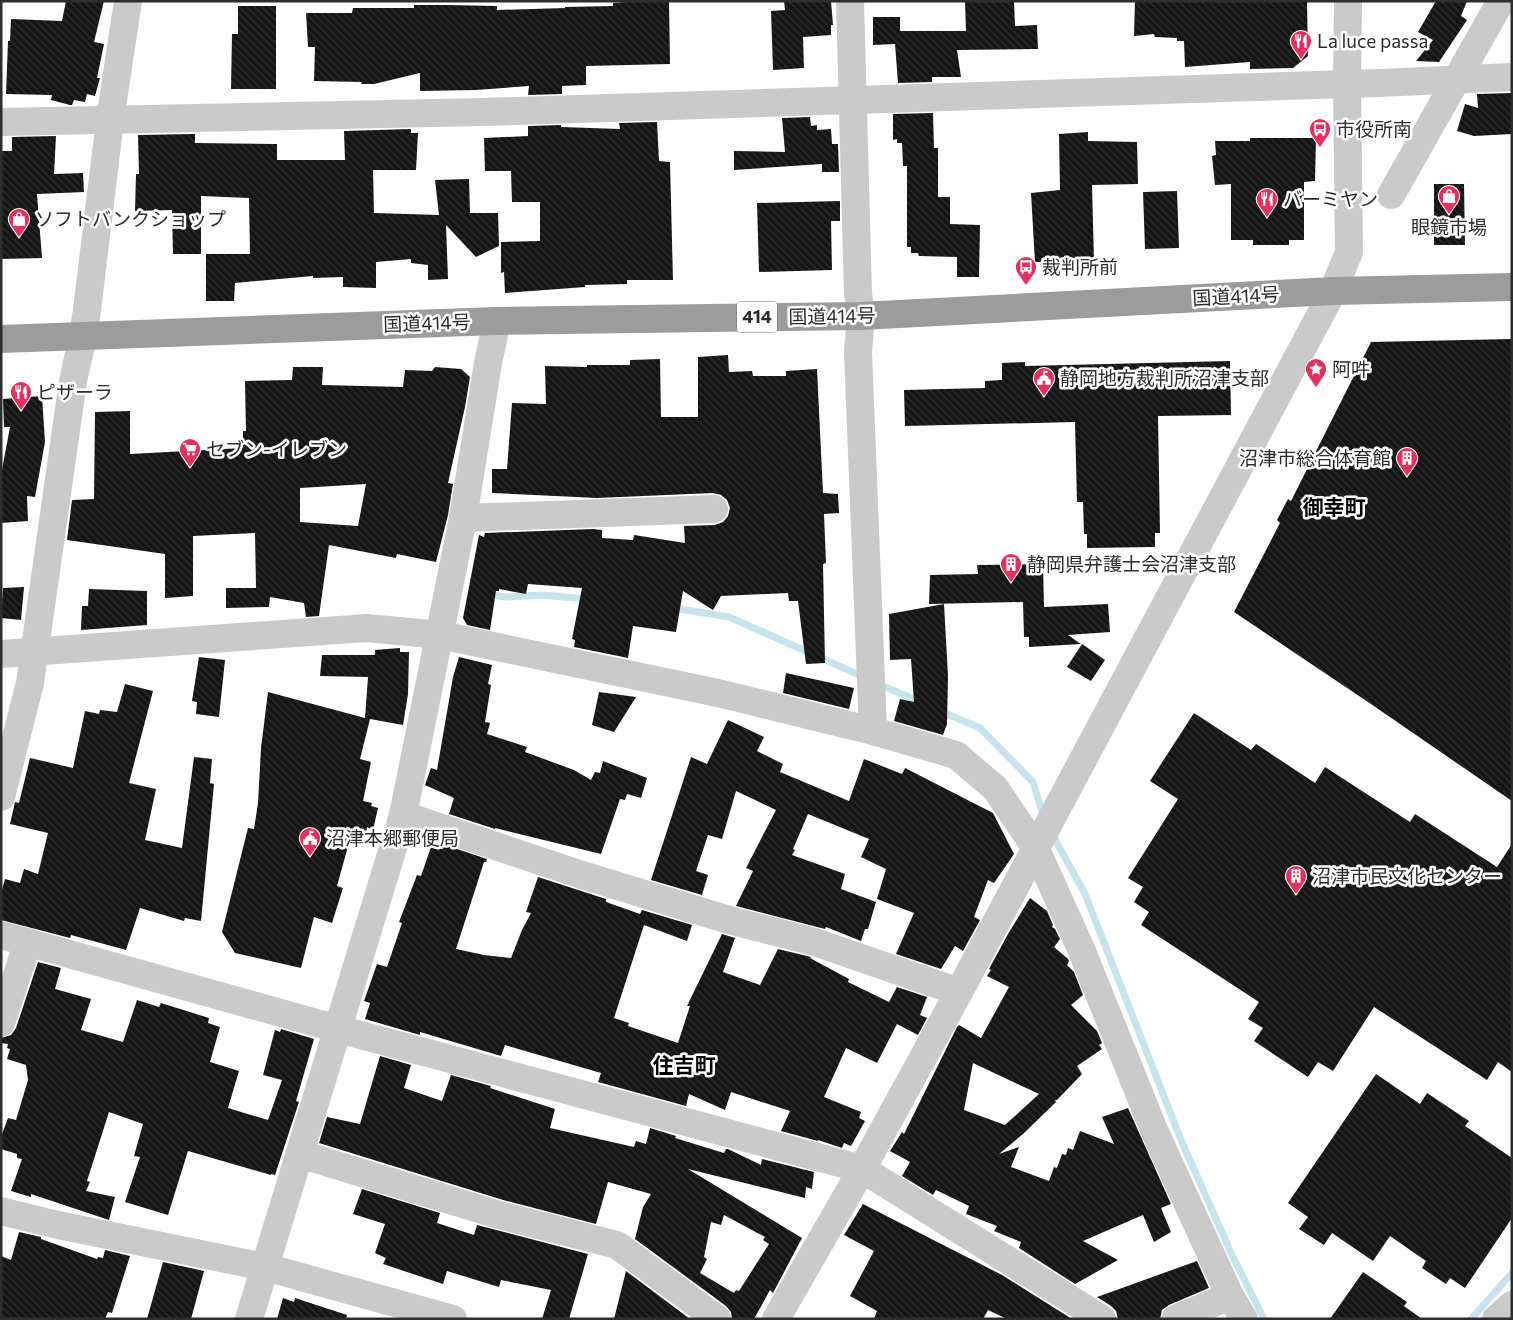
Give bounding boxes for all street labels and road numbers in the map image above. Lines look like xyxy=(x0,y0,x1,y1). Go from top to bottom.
street label: 国道414号 xyxy=(1192,282,1280,309)
road number: 414 xyxy=(737,302,777,332)
street label: 国道414号 xyxy=(788,303,876,328)
street label: 国道414号 xyxy=(383,309,471,336)

